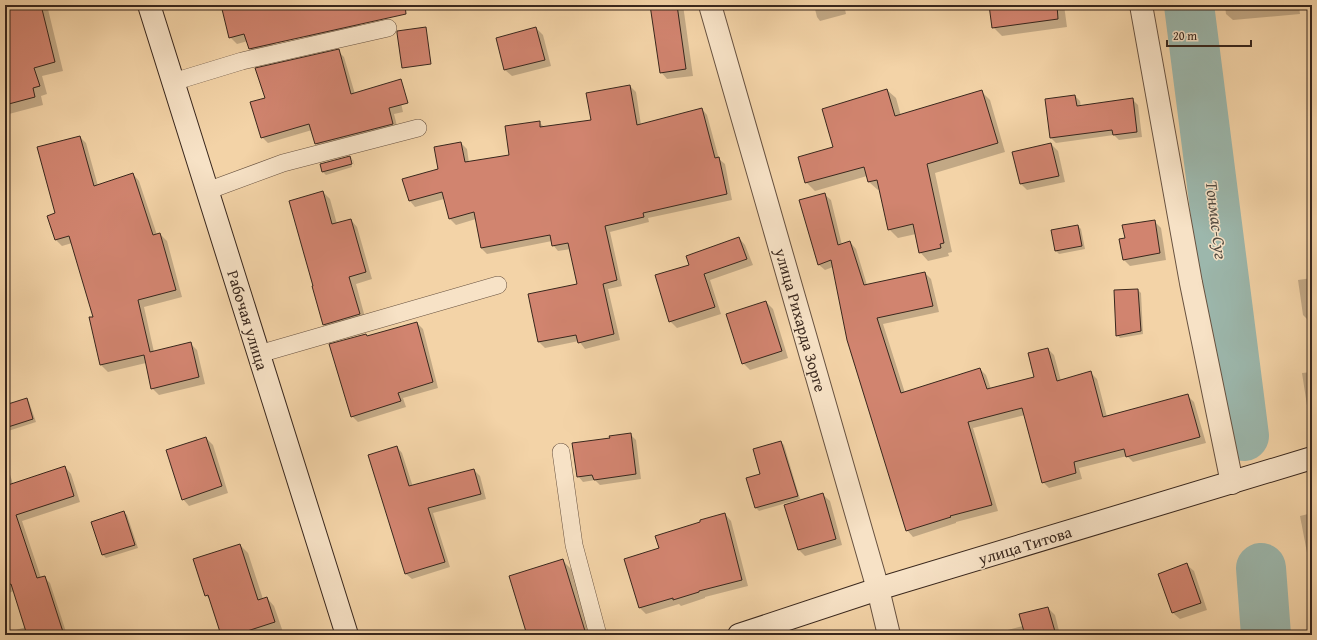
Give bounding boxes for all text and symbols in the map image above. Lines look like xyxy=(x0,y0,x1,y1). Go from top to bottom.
scale bar xyxy=(1167,22,1251,48)
text: 20 m xyxy=(1173,27,1197,44)
water label: Тонмас-Суг xyxy=(1200,179,1234,261)
street label: улица Рихарда Зорге xyxy=(769,244,833,395)
street label: Рабочая улица xyxy=(221,267,275,373)
street label: улица Титова xyxy=(974,519,1075,571)

